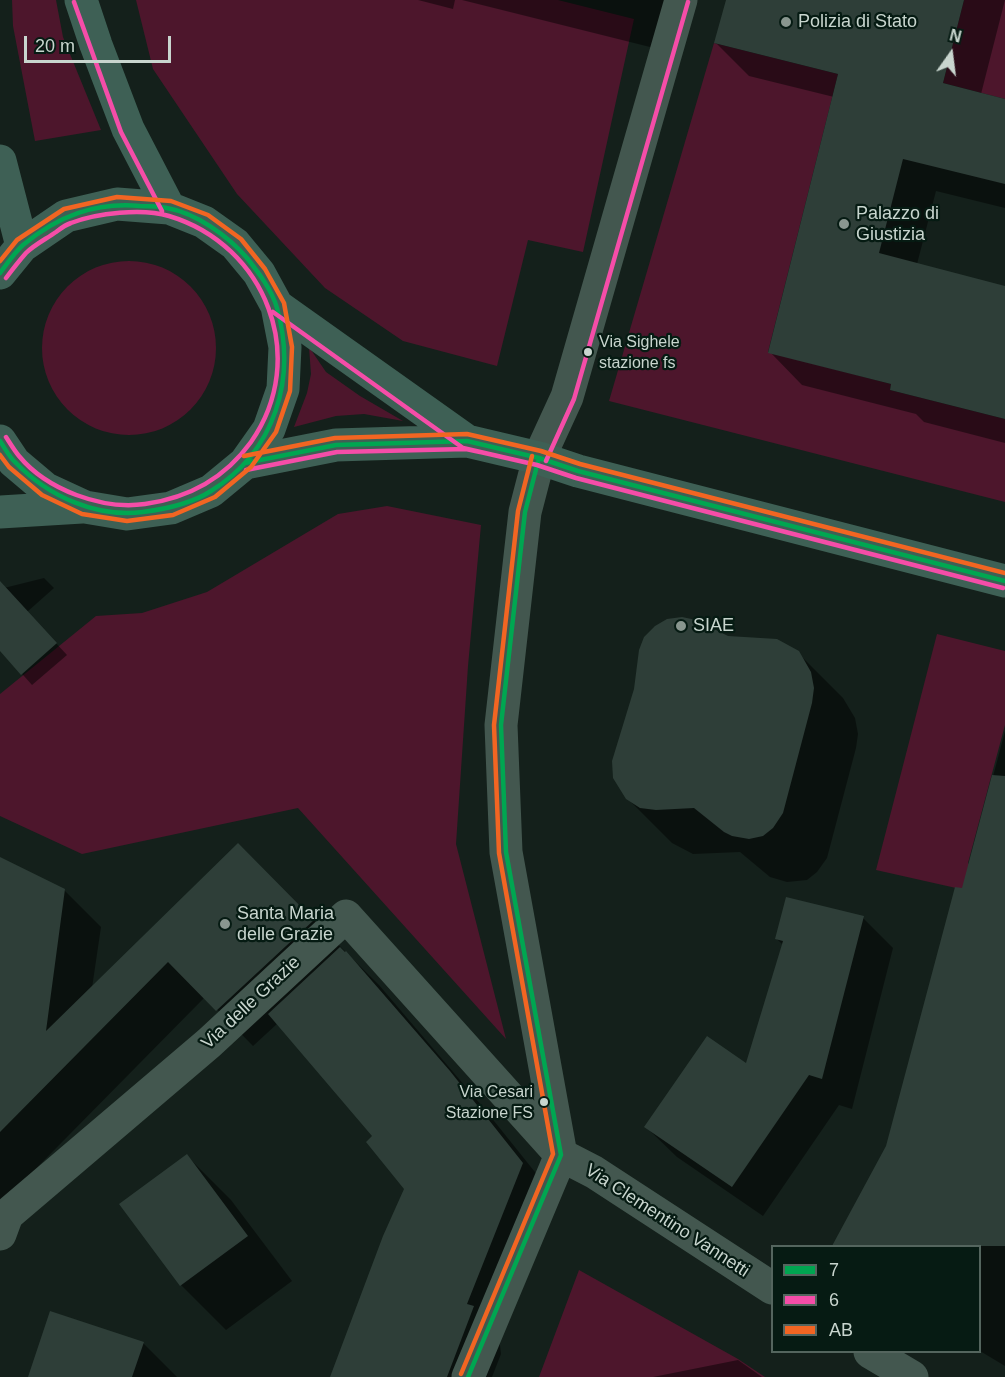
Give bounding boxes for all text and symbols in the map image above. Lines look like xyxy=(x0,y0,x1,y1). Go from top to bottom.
place label: Polizia di Stato xyxy=(798,11,917,33)
marker: Polizia di Stato xyxy=(779,15,793,29)
scale bar xyxy=(27,24,174,62)
north arrow xyxy=(921,24,981,84)
text: N xyxy=(948,26,963,46)
text: 20 m xyxy=(35,36,75,56)
place label: Palazzo di Giustizia xyxy=(856,203,939,246)
marker: Palazzo di Giustizia xyxy=(837,217,851,231)
place label: Via Sighele stazione fs xyxy=(599,333,680,371)
marker: Via Sighele stazione fs xyxy=(582,346,594,358)
place label: SIAE xyxy=(693,615,734,637)
marker: SIAE xyxy=(674,619,688,633)
place label: Santa Maria delle Grazie xyxy=(237,903,334,946)
marker: Santa Maria delle Grazie xyxy=(218,917,232,931)
street label: Via delle Grazie xyxy=(197,952,305,1054)
place label: Via Cesari Stazione FS xyxy=(446,1083,533,1121)
marker: Via Cesari Stazione FS xyxy=(538,1096,550,1108)
street label: Via Clementino Vannetti xyxy=(581,1160,753,1282)
legend xyxy=(771,1245,981,1353)
text: 7 xyxy=(829,1260,839,1280)
text: 6 xyxy=(829,1290,839,1310)
text: AB xyxy=(829,1320,853,1340)

